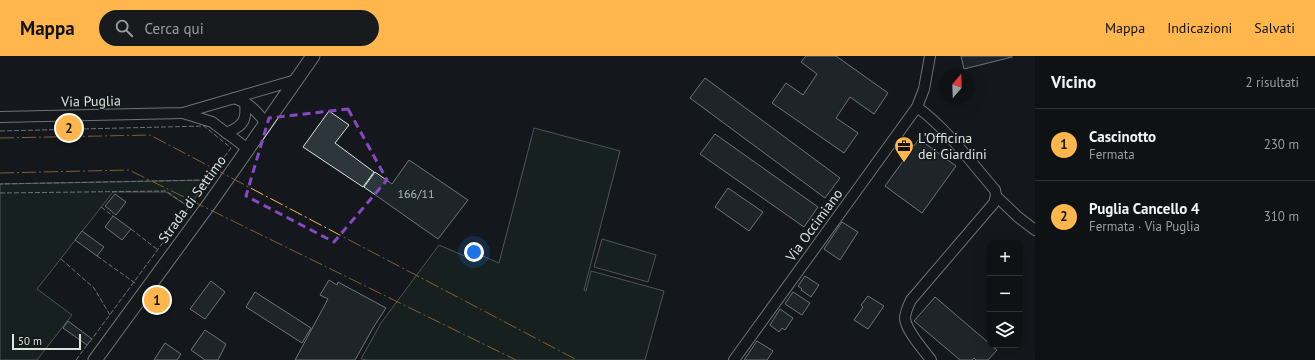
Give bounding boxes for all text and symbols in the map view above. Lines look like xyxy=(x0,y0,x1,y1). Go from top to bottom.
search box xyxy=(99,10,379,46)
text: Mappa xyxy=(20,16,75,40)
icon: search xyxy=(113,17,135,39)
text: Cerca qui xyxy=(145,19,204,38)
text: Mappa xyxy=(1105,19,1145,37)
text: Indicazioni xyxy=(1167,19,1232,37)
text: Salvati xyxy=(1254,19,1295,37)
north arrow xyxy=(939,68,975,104)
text: Vicino xyxy=(1051,71,1096,93)
text: 2 risultati xyxy=(1246,74,1299,91)
street label: Via Puglia xyxy=(60,91,121,111)
pin: 2 xyxy=(56,113,82,143)
text: Cascinotto xyxy=(1089,127,1156,146)
place label: L'Officina dei Giardini xyxy=(918,129,987,163)
office icon: L'Officina dei Giardini xyxy=(893,135,915,163)
text: 1 xyxy=(1060,136,1068,153)
text: 230 m xyxy=(1264,136,1299,153)
text: Fermata xyxy=(1089,146,1135,163)
street label: Strada di Settimo xyxy=(154,152,230,246)
street label: Via Occimiano xyxy=(781,185,846,266)
house number: 166/11 xyxy=(398,186,434,201)
text: Puglia Cancello 4 xyxy=(1089,199,1200,218)
text: 2 xyxy=(1060,208,1068,225)
text: 310 m xyxy=(1264,208,1299,225)
text: Fermata · Via Puglia xyxy=(1089,218,1200,235)
map controls xyxy=(987,240,1023,348)
button: + xyxy=(987,240,1023,276)
your location xyxy=(464,242,484,262)
button: − xyxy=(987,276,1023,312)
pin: 1 xyxy=(144,285,170,315)
button: layers xyxy=(987,312,1023,348)
scale bar xyxy=(12,332,81,351)
text: 50 m xyxy=(18,334,42,348)

